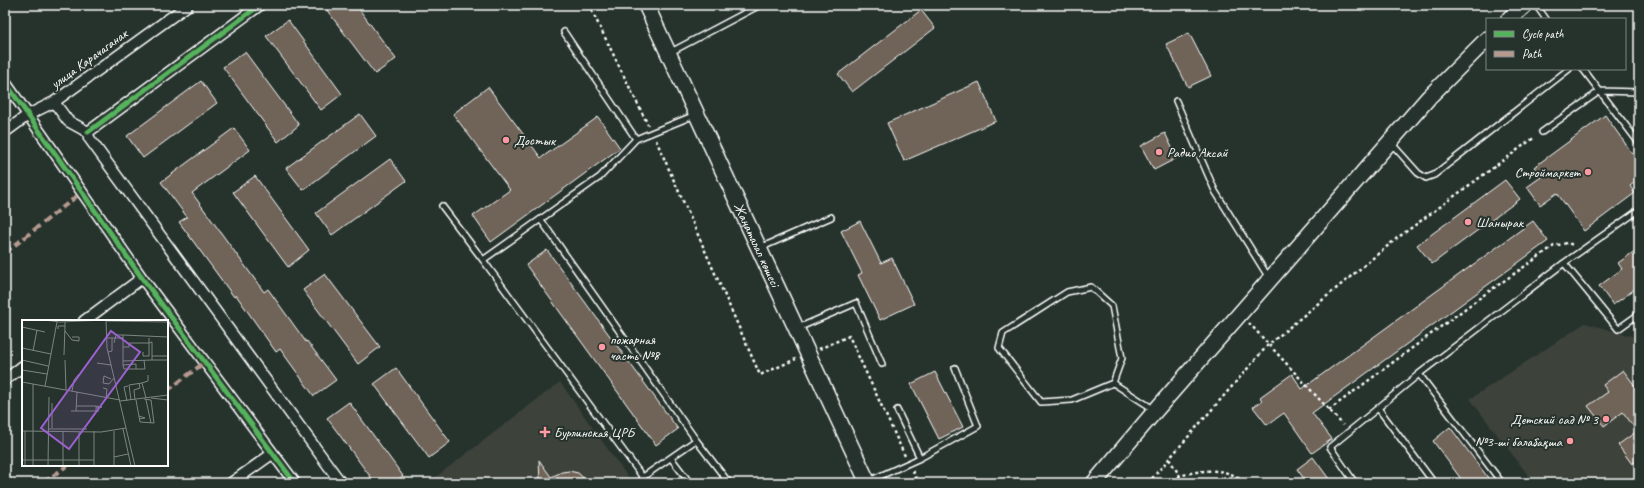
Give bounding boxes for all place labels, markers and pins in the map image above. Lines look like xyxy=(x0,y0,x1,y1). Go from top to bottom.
place label: Достык xyxy=(514,132,557,149)
marker: Достык xyxy=(501,135,511,145)
place label: Радио Аксай xyxy=(1167,144,1229,161)
marker: Радио Аксай xyxy=(1154,147,1164,157)
place label: Строймаркет xyxy=(1515,164,1581,181)
marker: Строймаркет xyxy=(1583,167,1593,177)
place label: Шанырак xyxy=(1476,214,1525,231)
marker: Шанырак xyxy=(1463,217,1473,227)
place label: пожарная часть №8 xyxy=(610,331,661,364)
marker: пожарная часть №8 xyxy=(597,342,607,352)
place label: Детский сад № 3 xyxy=(1511,411,1600,428)
marker: Детский сад № 3 xyxy=(1601,414,1611,424)
place label: Бурлинская ЦРБ xyxy=(554,424,636,441)
marker: Бурлинская ЦРБ xyxy=(539,426,551,438)
place label: №3-ші балабақша xyxy=(1475,433,1563,450)
marker: №3-ші балабақша xyxy=(1565,436,1575,446)

